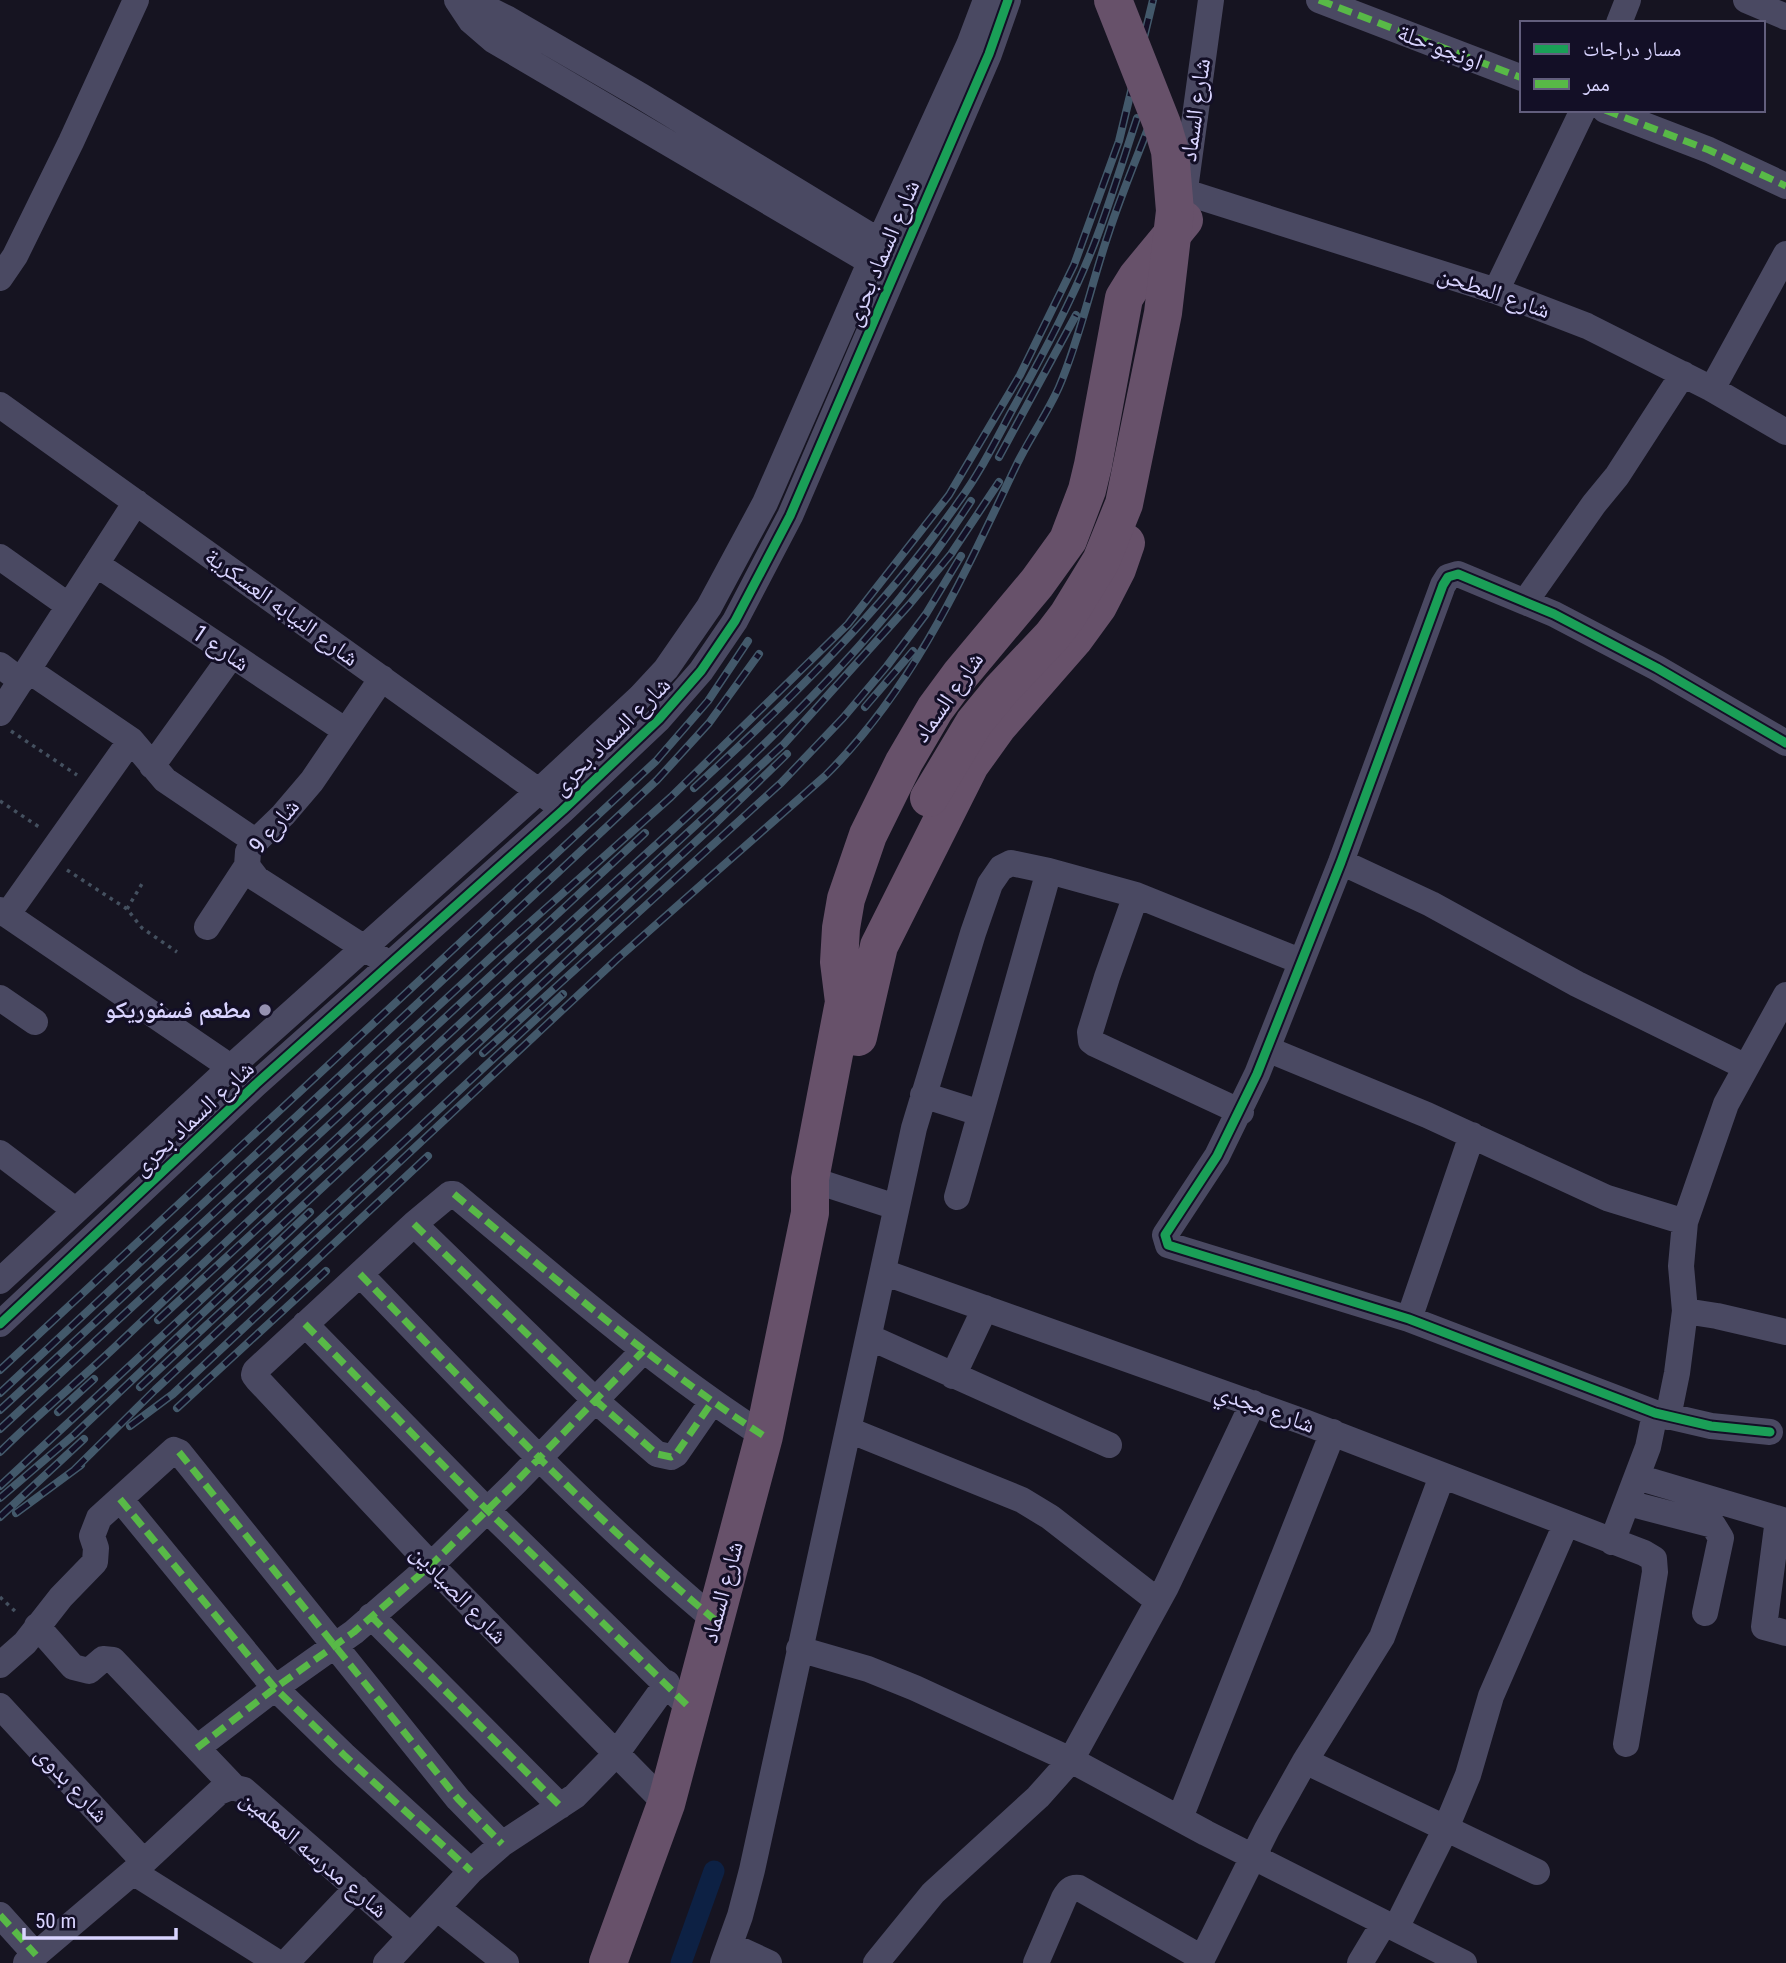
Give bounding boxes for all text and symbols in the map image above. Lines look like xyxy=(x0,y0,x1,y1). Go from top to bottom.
street label: اونجو-حلة xyxy=(1394,18,1486,76)
legend xyxy=(1520,21,1765,112)
text: مسار دراجات xyxy=(1583,37,1681,61)
street label: شارع السماد xyxy=(1174,57,1217,163)
text: ممر xyxy=(1582,72,1610,96)
street label: شارع السماد بحرى xyxy=(839,176,926,331)
street label: شارع المطحن xyxy=(1434,260,1554,325)
street label: شارع النيابه العسكرية xyxy=(199,542,364,673)
street label: شارع 1 xyxy=(186,619,255,678)
street label: شارع السماد xyxy=(907,646,990,748)
street label: شارع السماد بحرى xyxy=(546,671,677,802)
street label: شارع 9 xyxy=(243,793,306,860)
place label: مطعم فسفوريكو xyxy=(104,996,251,1026)
marker: مطعم فسفوريكو xyxy=(257,1002,273,1018)
street label: شارع السماد بحرى xyxy=(126,1054,260,1182)
street label: شارع مجدي xyxy=(1209,1377,1319,1444)
street label: شارع الصيادين xyxy=(404,1538,513,1650)
street label: شارع السماد xyxy=(695,1538,750,1646)
street label: شارع بدوى xyxy=(29,1740,115,1829)
street label: شارع مدرسه المعلمين xyxy=(234,1784,393,1925)
scale bar xyxy=(24,1896,177,1940)
text: 50 m xyxy=(35,1909,76,1933)

